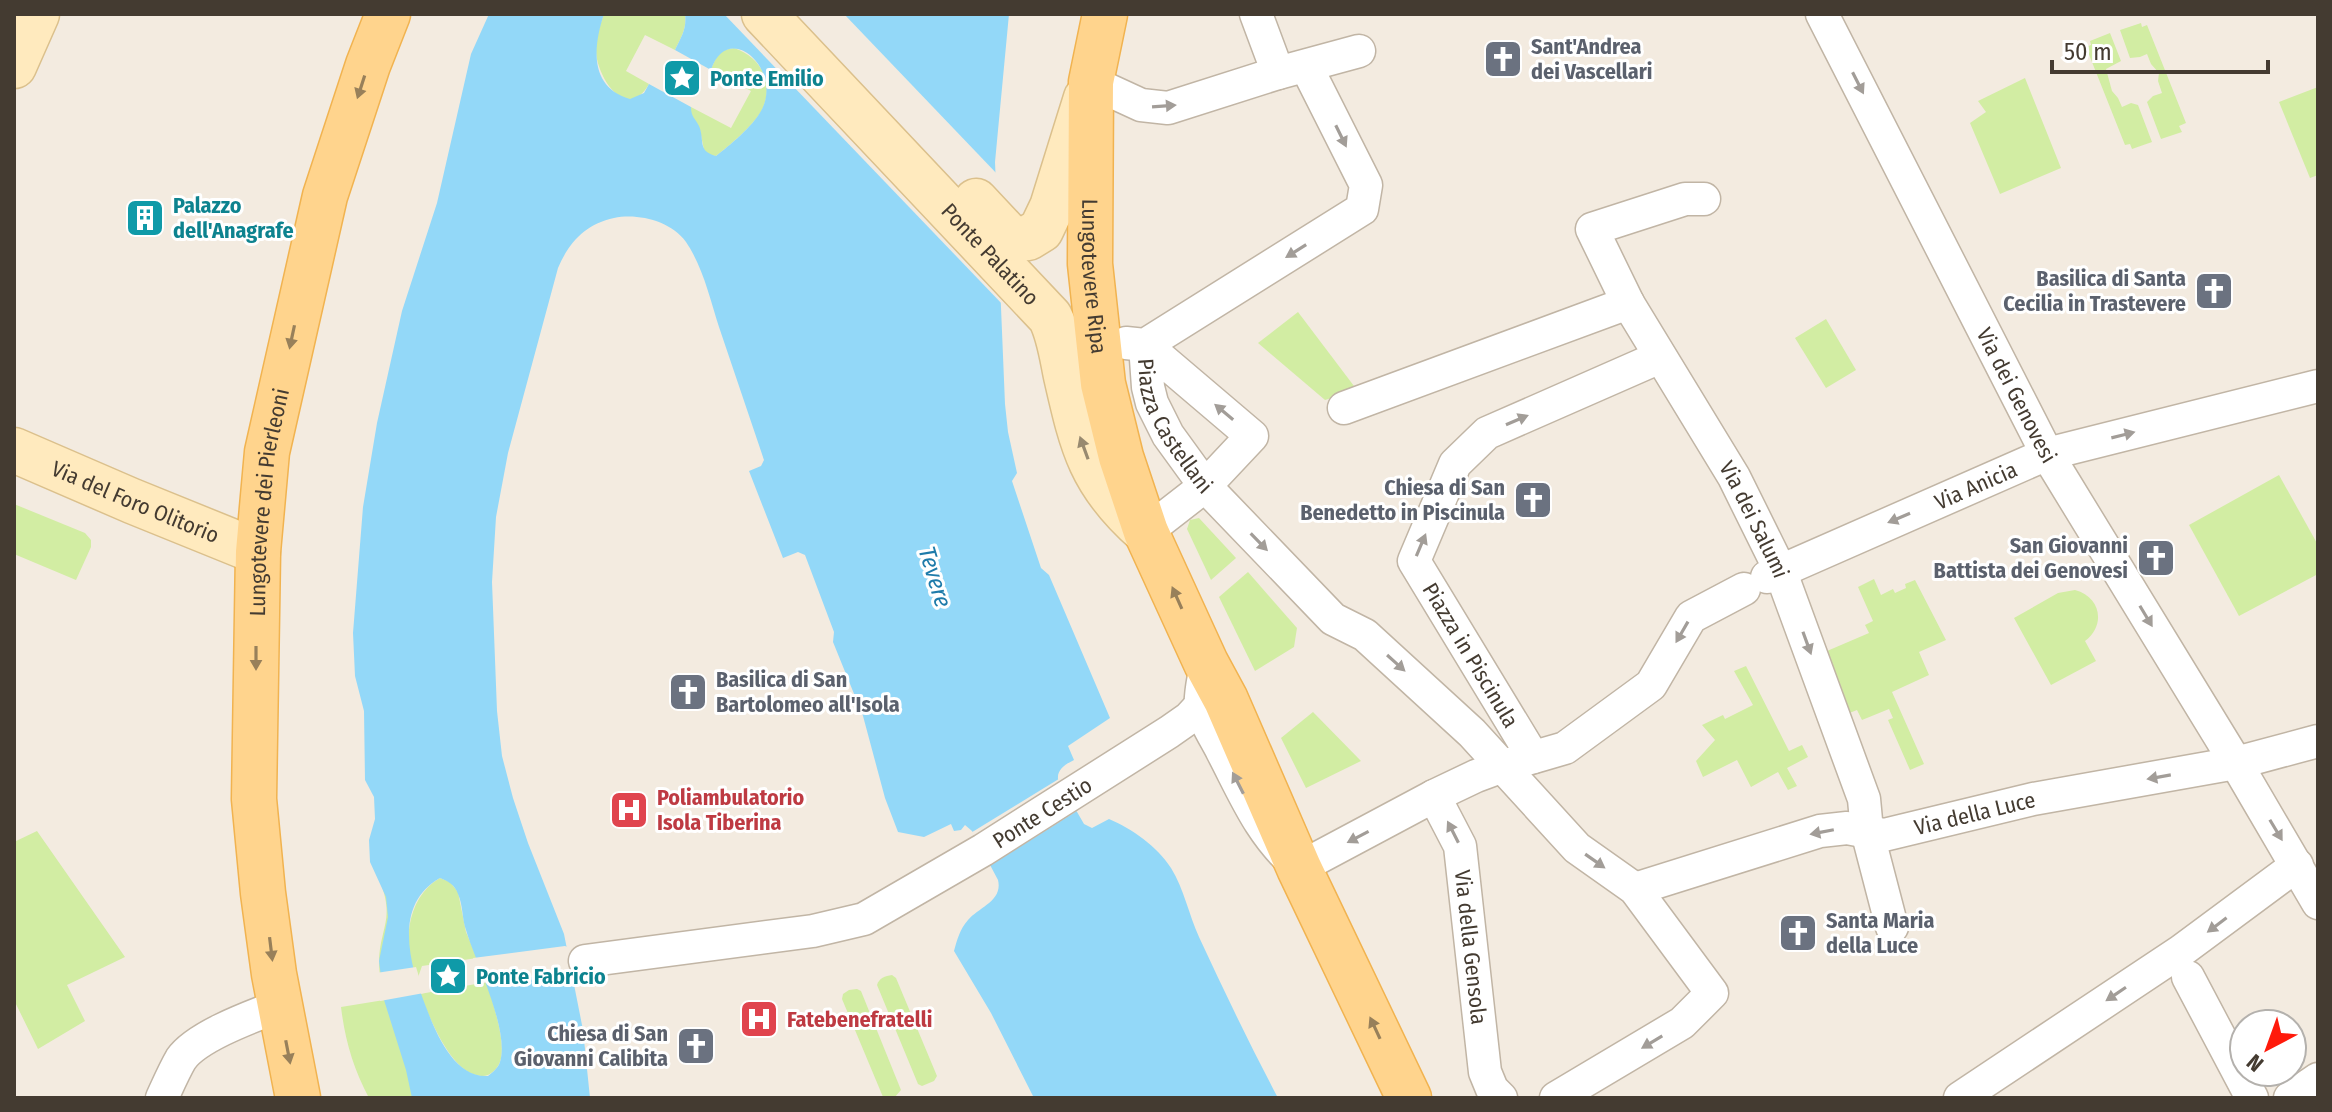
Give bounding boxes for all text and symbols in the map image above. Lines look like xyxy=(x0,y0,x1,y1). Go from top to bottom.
scale bar xyxy=(2052,24,2268,74)
place label: Sant'Andrea dei Vascellari xyxy=(1531,33,1652,85)
church icon: Sant'Andrea dei Vascellari xyxy=(1482,38,1524,80)
text: 50 m xyxy=(2064,38,2112,66)
place icon: Ponte Emilio xyxy=(661,57,703,99)
place label: Ponte Emilio xyxy=(710,65,824,92)
one-way arrow xyxy=(1851,72,1864,95)
one-way arrow xyxy=(354,75,366,99)
one-way arrow xyxy=(1151,99,1176,112)
one-way arrow xyxy=(1334,124,1348,147)
place label: Palazzo dell'Anagrafe xyxy=(173,192,294,244)
building icon: Palazzo dell'Anagrafe xyxy=(124,197,166,239)
street label: Ponte Palatino xyxy=(936,198,1045,311)
street label: Lungotevere Ripa xyxy=(1076,199,1113,355)
one-way arrow xyxy=(1285,243,1307,257)
place label: Basilica di Santa Cecilia in Trastevere xyxy=(2003,265,2186,317)
church icon: Basilica di Santa Cecilia in Trastevere xyxy=(2193,270,2235,312)
street label: Via dei Genovesi xyxy=(1971,323,2062,468)
one-way arrow xyxy=(285,325,298,350)
street label: Piazza Castellani xyxy=(1132,358,1218,500)
street label: Lungotevere dei Pierleoni xyxy=(244,386,295,617)
one-way arrow xyxy=(1214,404,1234,421)
one-way arrow xyxy=(1506,413,1529,426)
one-way arrow xyxy=(2111,428,2136,440)
one-way arrow xyxy=(1078,436,1090,460)
street label: Via del Foro Olitorio xyxy=(47,455,223,549)
street label: Via dei Salumi xyxy=(1713,456,1795,582)
street label: Via Anicia xyxy=(1931,456,2021,516)
place label: Chiesa di San Benedetto in Piscinula xyxy=(1300,474,1505,526)
church icon: Chiesa di San Benedetto in Piscinula xyxy=(1512,479,1554,521)
one-way arrow xyxy=(1887,512,1911,525)
one-way arrow xyxy=(1249,532,1268,551)
place label: San Giovanni Battista dei Genovesi xyxy=(1934,532,2128,584)
one-way arrow xyxy=(1414,533,1427,557)
church icon: San Giovanni Battista dei Genovesi xyxy=(2135,537,2177,579)
water label: Tevere xyxy=(913,543,957,611)
street label: Piazza in Piscinula xyxy=(1417,578,1524,733)
one-way arrow xyxy=(1170,586,1183,609)
one-way arrow xyxy=(2139,605,2153,627)
one-way arrow xyxy=(1675,621,1689,643)
one-way arrow xyxy=(1801,631,1813,655)
one-way arrow xyxy=(250,646,262,671)
one-way arrow xyxy=(1387,654,1406,672)
place label: Basilica di San Bartolomeo all'Isola xyxy=(716,666,900,718)
church icon: Basilica di San Bartolomeo all'Isola xyxy=(667,671,709,713)
street label: Ponte Cestio xyxy=(988,771,1097,854)
one-way arrow xyxy=(1231,771,1245,794)
one-way arrow xyxy=(2146,771,2171,783)
place label: Poliambulatorio Isola Tiberina xyxy=(657,784,805,836)
street label: Via della Luce xyxy=(1912,786,2038,841)
hospital icon: Poliambulatorio Isola Tiberina xyxy=(608,789,650,831)
one-way arrow xyxy=(2269,819,2283,841)
one-way arrow xyxy=(1446,821,1459,844)
one-way arrow xyxy=(1810,826,1835,838)
one-way arrow xyxy=(1346,830,1369,843)
one-way arrow xyxy=(1585,852,1605,868)
street label: Via della Gensola xyxy=(1449,868,1493,1026)
place label: Santa Maria della Luce xyxy=(1826,907,1934,959)
church icon: Santa Maria della Luce xyxy=(1777,912,1819,954)
one-way arrow xyxy=(2206,917,2228,933)
one-way arrow xyxy=(264,937,277,962)
place icon: Ponte Fabricio xyxy=(427,955,469,997)
place label: Ponte Fabricio xyxy=(476,963,606,990)
one-way arrow xyxy=(2106,986,2127,1001)
hospital icon: Fatebenefratelli xyxy=(738,998,780,1040)
place label: Fatebenefratelli xyxy=(787,1006,932,1033)
north arrow xyxy=(2228,1008,2308,1088)
one-way arrow xyxy=(1368,1016,1382,1039)
place label: Chiesa di San Giovanni Calibita xyxy=(514,1020,668,1072)
church icon: Chiesa di San Giovanni Calibita xyxy=(675,1025,717,1067)
one-way arrow xyxy=(1641,1034,1663,1048)
one-way arrow xyxy=(282,1040,295,1065)
text: N xyxy=(2241,1048,2269,1077)

